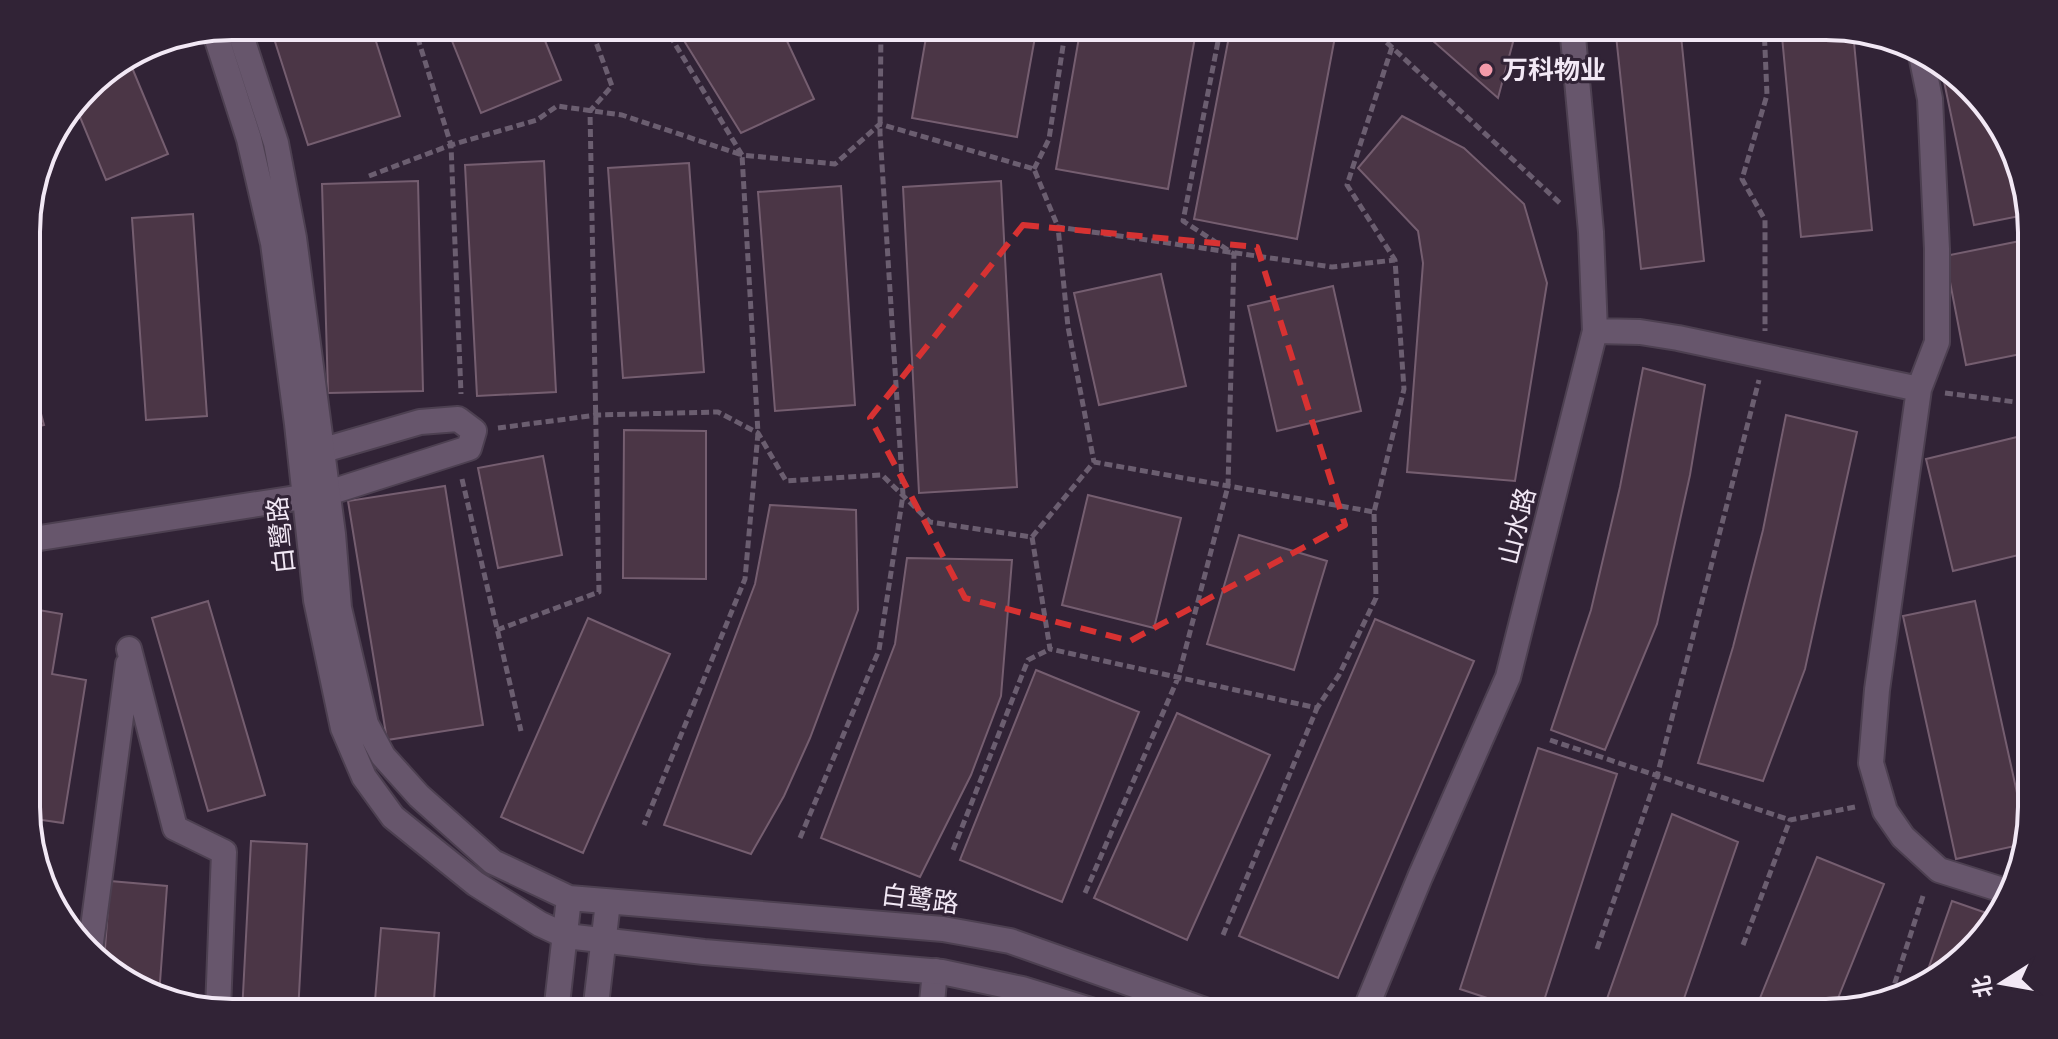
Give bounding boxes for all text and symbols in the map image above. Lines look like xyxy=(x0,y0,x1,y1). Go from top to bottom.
place label: 万科物业 xyxy=(1502,53,1606,87)
marker: 万科物业 xyxy=(1477,61,1495,79)
street label: 山水路 xyxy=(1491,484,1543,568)
street label: 白鹭路 xyxy=(260,494,302,576)
street label: 白鹭路 xyxy=(879,877,961,921)
north arrow xyxy=(1962,943,2042,1023)
text: 北 xyxy=(1967,973,1998,1000)

